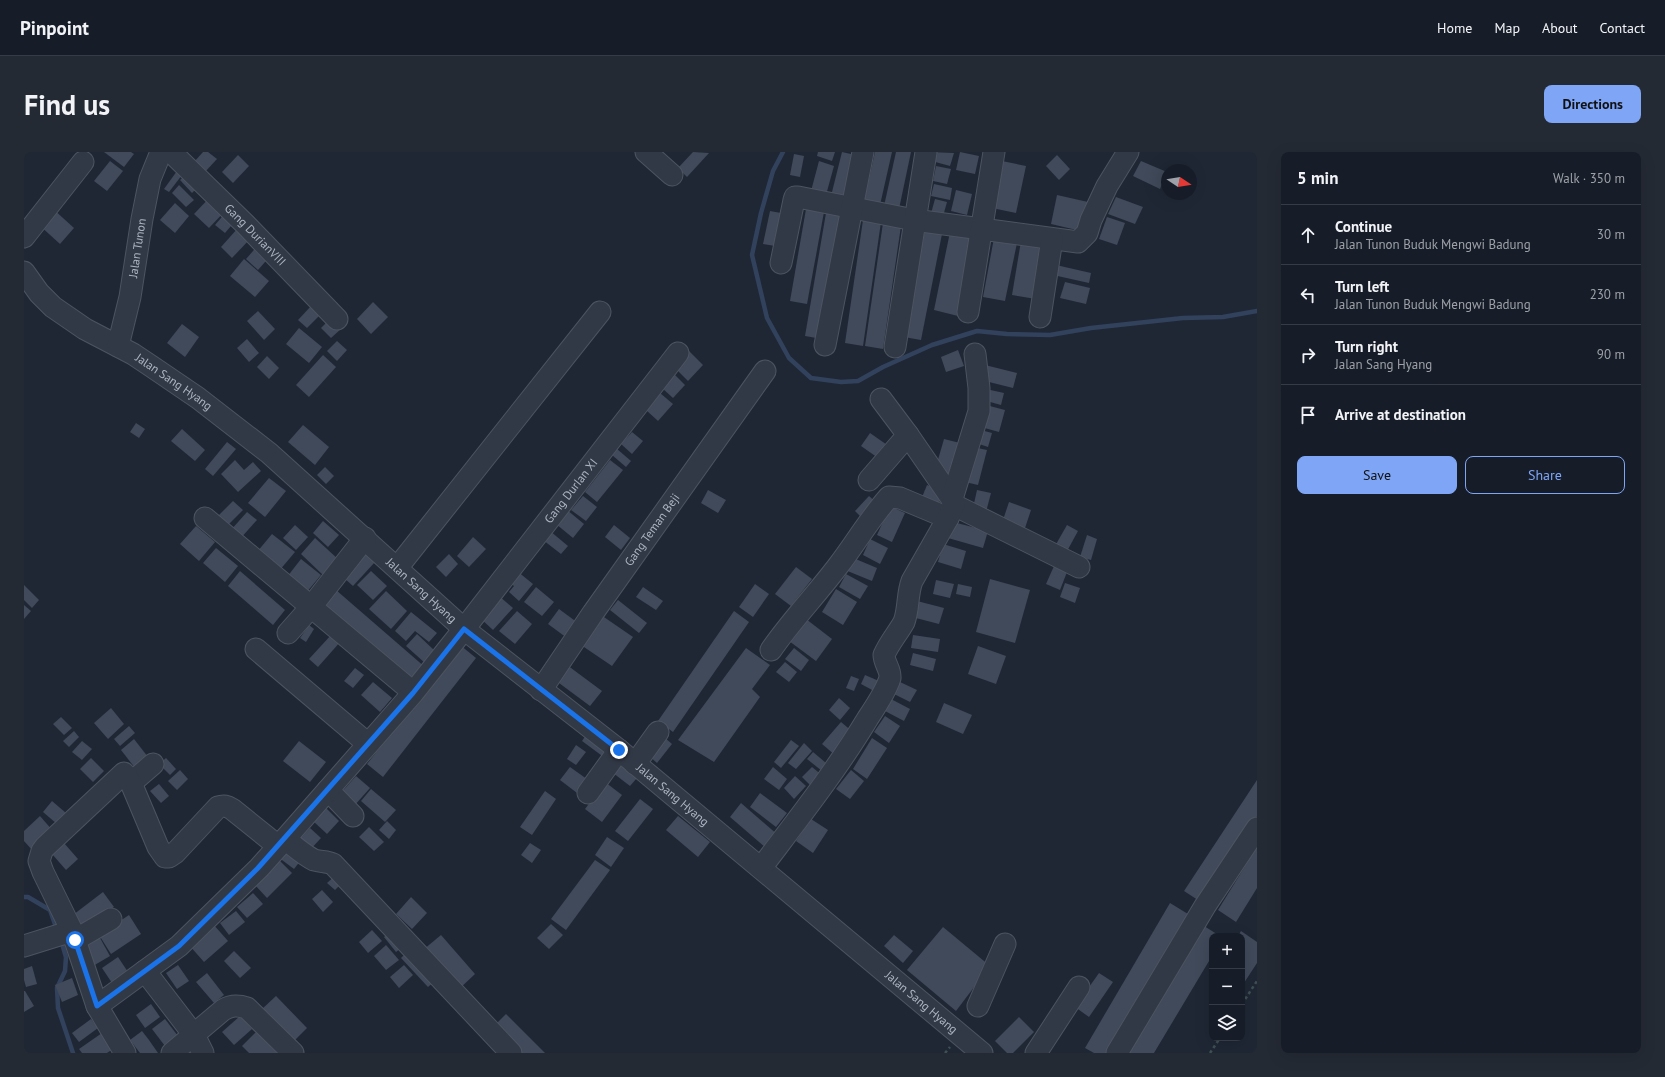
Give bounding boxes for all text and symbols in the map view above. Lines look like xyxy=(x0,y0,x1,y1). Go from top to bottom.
text: Pinpoint xyxy=(20,16,89,40)
text: Home xyxy=(1437,19,1472,37)
text: Map xyxy=(1494,19,1520,37)
text: About xyxy=(1542,19,1578,37)
text: Contact xyxy=(1600,19,1645,37)
button: Directions xyxy=(1544,85,1641,123)
text: Find us xyxy=(24,86,110,123)
north arrow xyxy=(1161,164,1197,200)
text: 5 min xyxy=(1297,167,1338,189)
text: Walk · 350 m xyxy=(1553,170,1625,187)
street label: Gang DurianVIII xyxy=(222,200,289,269)
street label: Jalan Tunon xyxy=(125,217,149,280)
text: Continue xyxy=(1335,217,1392,236)
icon: ahead xyxy=(1297,224,1319,246)
text: 30 m xyxy=(1597,226,1625,243)
text: Jalan Tunon Buduk Mengwi Badung xyxy=(1335,236,1531,253)
text: Turn left xyxy=(1335,277,1389,296)
icon: left xyxy=(1297,284,1319,306)
text: 230 m xyxy=(1590,286,1625,303)
text: Jalan Tunon Buduk Mengwi Badung xyxy=(1335,296,1531,313)
text: Turn right xyxy=(1335,337,1398,356)
icon: right xyxy=(1297,344,1319,366)
text: 90 m xyxy=(1597,346,1625,363)
street label: Jalan Sang Hyang xyxy=(132,349,215,413)
text: Jalan Sang Hyang xyxy=(1335,356,1432,373)
icon: arrive xyxy=(1297,404,1319,426)
text: Arrive at destination xyxy=(1335,405,1466,424)
street label: Gang DurIan XI xyxy=(541,455,600,526)
button: Save xyxy=(1297,456,1457,494)
button: Share xyxy=(1465,456,1625,494)
street label: Gang Teman Beji xyxy=(621,490,683,569)
street label: Jalan Sang Hyang xyxy=(382,554,460,626)
route end xyxy=(610,741,628,759)
street label: Jalan Sang Hyang xyxy=(633,759,712,829)
route start xyxy=(66,931,84,949)
map controls xyxy=(1209,933,1245,1041)
button: + xyxy=(1209,933,1245,969)
street label: Jalan Sang Hyang xyxy=(882,967,961,1037)
button: − xyxy=(1209,969,1245,1005)
button: layers xyxy=(1209,1005,1245,1041)

